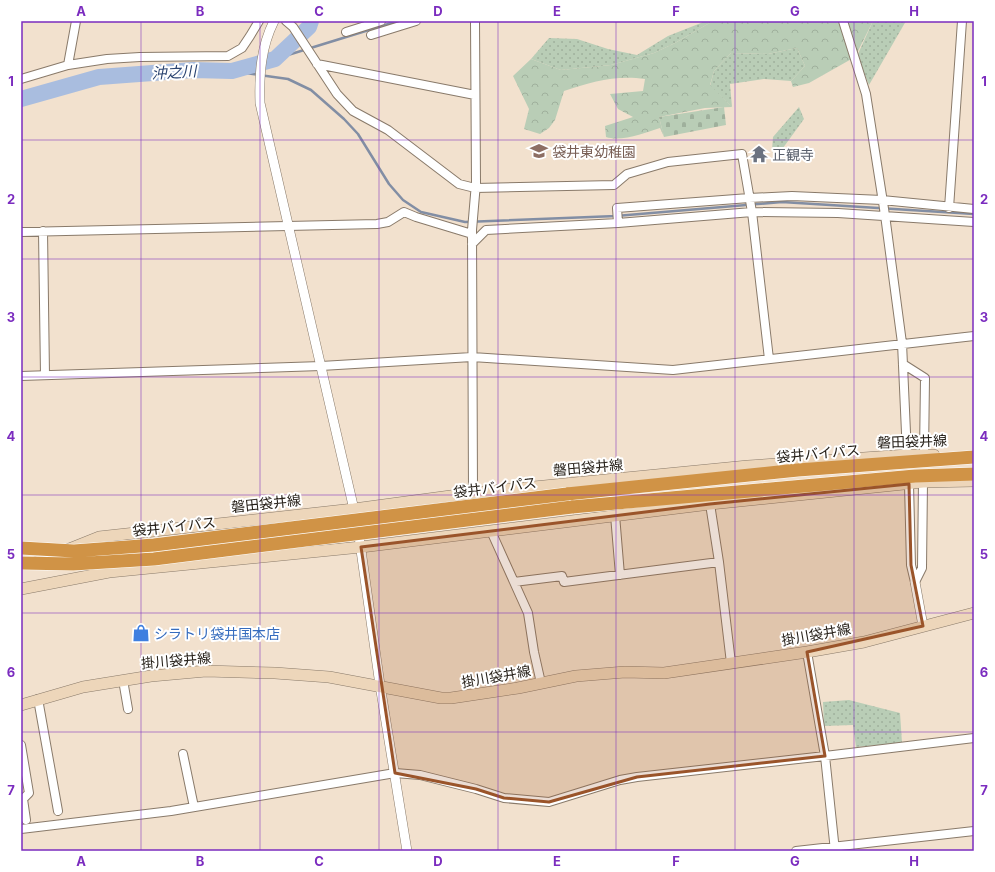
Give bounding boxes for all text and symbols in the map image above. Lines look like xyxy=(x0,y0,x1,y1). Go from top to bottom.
text: A xyxy=(76,3,86,19)
text: B xyxy=(196,3,205,19)
text: C xyxy=(314,3,324,19)
text: D xyxy=(433,3,443,19)
text: E xyxy=(553,3,561,19)
text: F xyxy=(672,3,680,19)
text: G xyxy=(790,3,800,19)
text: H xyxy=(909,3,919,19)
water label: 沖之川 xyxy=(151,61,199,83)
text: 1 xyxy=(8,73,14,89)
text: 1 xyxy=(981,73,987,89)
school or university icon: 袋井東幼稚園 xyxy=(529,141,549,161)
place label: 袋井東幼稚園 xyxy=(552,143,636,160)
temple icon: 正観寺 xyxy=(749,144,769,164)
place label: 正観寺 xyxy=(772,146,814,163)
text: 2 xyxy=(7,191,15,207)
text: 2 xyxy=(980,191,988,207)
text: 3 xyxy=(7,309,15,325)
text: 3 xyxy=(980,309,988,325)
text: 4 xyxy=(7,428,16,444)
text: 4 xyxy=(980,428,989,444)
street label: 磐田袋井線 xyxy=(877,431,947,451)
street label: 袋井バイパス xyxy=(776,441,860,465)
street label: 磐田袋井線 xyxy=(552,455,624,479)
street label: 袋井バイパス xyxy=(452,473,538,501)
street label: 磐田袋井線 xyxy=(230,491,302,515)
street label: 袋井バイパス xyxy=(131,513,217,539)
text: 5 xyxy=(7,546,15,562)
text: 5 xyxy=(980,546,988,562)
street label: 掛川袋井線 xyxy=(780,620,852,648)
shop icon: シラトリ袋井国本店 xyxy=(131,623,151,643)
place label: シラトリ袋井国本店 xyxy=(154,625,280,642)
street label: 掛川袋井線 xyxy=(140,648,212,672)
street label: 掛川袋井線 xyxy=(460,662,532,690)
text: 6 xyxy=(7,664,15,680)
text: 6 xyxy=(980,664,988,680)
text: 7 xyxy=(7,782,15,798)
text: 7 xyxy=(980,782,988,798)
text: A xyxy=(76,853,86,869)
text: B xyxy=(196,853,205,869)
text: C xyxy=(314,853,324,869)
text: D xyxy=(433,853,443,869)
text: E xyxy=(553,853,561,869)
text: F xyxy=(672,853,680,869)
text: G xyxy=(790,853,800,869)
text: H xyxy=(909,853,919,869)

